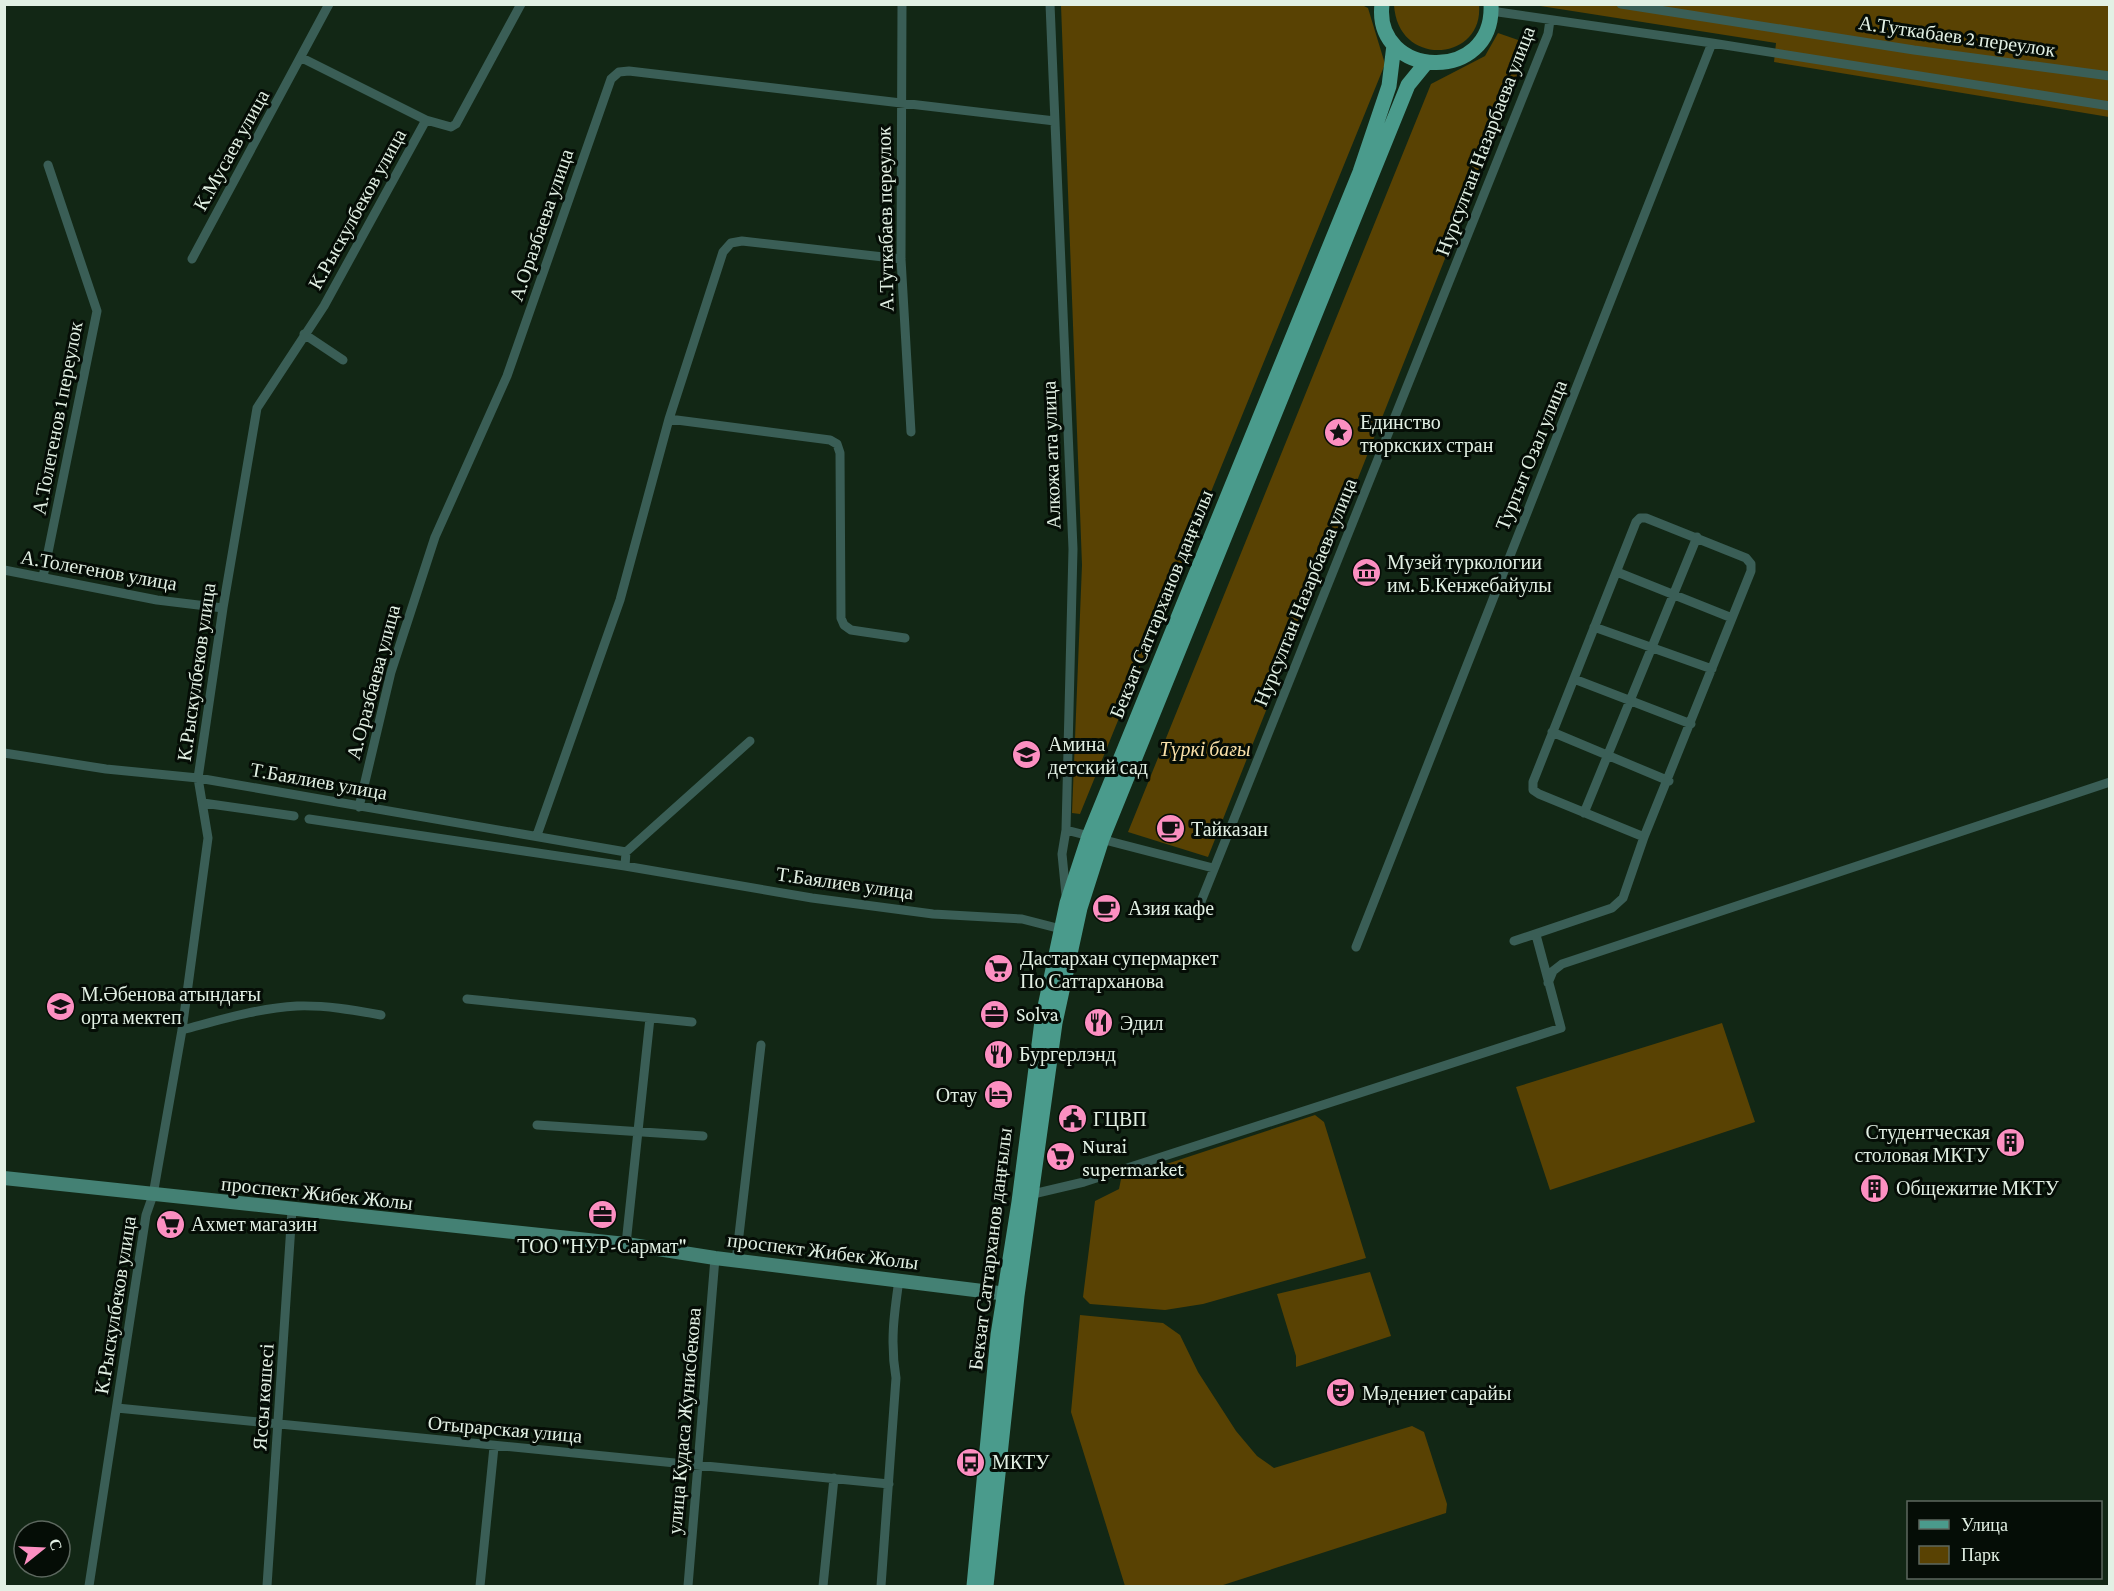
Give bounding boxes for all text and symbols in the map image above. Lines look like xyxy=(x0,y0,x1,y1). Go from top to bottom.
street label: А.Туткабаев 2 переулок xyxy=(1857,11,2057,62)
street label: Нурсултан Назарбаева улица xyxy=(1431,23,1540,259)
street label: К.Мусаев улица xyxy=(189,86,274,215)
street label: К.Рыскулбеков улица xyxy=(304,125,411,294)
street label: А.Туткабаев переулок xyxy=(872,126,899,312)
street label: А.Оразбаева улица xyxy=(505,146,578,304)
street label: А.Толегенов 1 переулок xyxy=(27,319,88,517)
street label: Тургыт Озал улица xyxy=(1491,377,1572,534)
street label: Алкожа ата улица xyxy=(1037,380,1066,530)
place label: Единство тюркских стран xyxy=(1360,411,1494,457)
place icon: Единство тюркских стран xyxy=(1323,417,1355,449)
street label: Нурсултан Назарбаева улица xyxy=(1249,475,1362,709)
street label: Бекзат Саттарханов даңғылы xyxy=(1105,487,1218,722)
street label: А.Толегенов улица xyxy=(19,545,179,596)
place label: Музей туркологии им. Б.Кенжебайулы xyxy=(1387,551,1552,597)
museum icon: Музей туркологии им. Б.Кенжебайулы xyxy=(1350,557,1382,589)
street label: К.Рыскулбеков улица xyxy=(173,581,220,763)
street label: А.Оразбаева улица xyxy=(342,602,405,762)
place label: Амина детский сад xyxy=(1048,733,1148,779)
park label: Түркі бағы xyxy=(1159,738,1251,761)
school or university icon: Амина детский сад xyxy=(1011,739,1043,771)
street label: Т.Баялиев улица xyxy=(249,758,389,805)
cafe icon: Тайказан xyxy=(1154,813,1186,845)
place label: Тайказан xyxy=(1191,818,1268,840)
street label: Т.Баялиев улица xyxy=(775,862,915,905)
cafe icon: Азия кафе xyxy=(1091,892,1123,924)
place label: Азия кафе xyxy=(1128,897,1214,920)
place label: Дастархан супермаркет По Саттарханова xyxy=(1020,947,1219,993)
supermarket icon: Дастархан супермаркет По Саттарханова xyxy=(983,953,1015,985)
place label: М.Әбенова атындағы орта мектеп xyxy=(81,983,261,1029)
school or university icon: М.Әбенова атындағы орта мектеп xyxy=(44,990,76,1022)
office icon: Solva xyxy=(979,998,1011,1030)
place label: Solva xyxy=(1016,1003,1059,1025)
restaurant icon: Эдил xyxy=(1083,1007,1115,1039)
place label: Эдил xyxy=(1120,1012,1164,1035)
restaurant icon: Бургерлэнд xyxy=(982,1038,1014,1070)
place label: Бургерлэнд xyxy=(1019,1043,1116,1066)
hotel icon: Отау xyxy=(982,1079,1014,1111)
place label: Отау xyxy=(936,1084,977,1107)
public building icon: ГЦВП xyxy=(1056,1103,1088,1135)
place label: ГЦВП xyxy=(1093,1108,1147,1131)
place label: Студентческая столовая МКТУ xyxy=(1854,1121,1991,1166)
street label: Бекзат Саттарханов даңғылы xyxy=(964,1126,1017,1372)
building icon: Студентческая столовая МКТУ xyxy=(1995,1127,2027,1159)
place label: Nurai supermarket xyxy=(1082,1135,1184,1181)
supermarket icon: Nurai supermarket xyxy=(1045,1141,1077,1173)
street label: проспект Жибек Жолы xyxy=(220,1172,414,1215)
building icon: Общежитие МКТУ xyxy=(1859,1172,1891,1204)
place label: Общежитие МКТУ xyxy=(1896,1177,2060,1200)
office icon: ТОО "НУР-Сармат" xyxy=(586,1199,618,1231)
supermarket icon: Ахмет магазин xyxy=(154,1208,186,1240)
place label: Ахмет магазин xyxy=(191,1213,318,1235)
street label: К.Рыскулбеков улица xyxy=(90,1214,141,1396)
street label: проспект Жибек Жолы xyxy=(726,1228,920,1275)
place label: ТОО "НУР-Сармат" xyxy=(517,1235,687,1258)
street label: улица Кудаса Жунисбекова xyxy=(663,1307,706,1535)
street label: Яссы көшесі xyxy=(248,1342,278,1451)
theatre icon: Мәдениет сарайы xyxy=(1325,1377,1357,1409)
place label: Мәдениет сарайы xyxy=(1362,1382,1512,1405)
street label: Отырарская улица xyxy=(427,1411,583,1448)
bus stop icon: МКТУ xyxy=(955,1446,987,1478)
place label: МКТУ xyxy=(992,1451,1050,1473)
legend xyxy=(1907,1501,2102,1579)
text: Улица xyxy=(1961,1515,2008,1535)
north arrow xyxy=(12,1519,72,1579)
text: С xyxy=(46,1536,66,1553)
text: Парк xyxy=(1961,1545,2000,1565)

